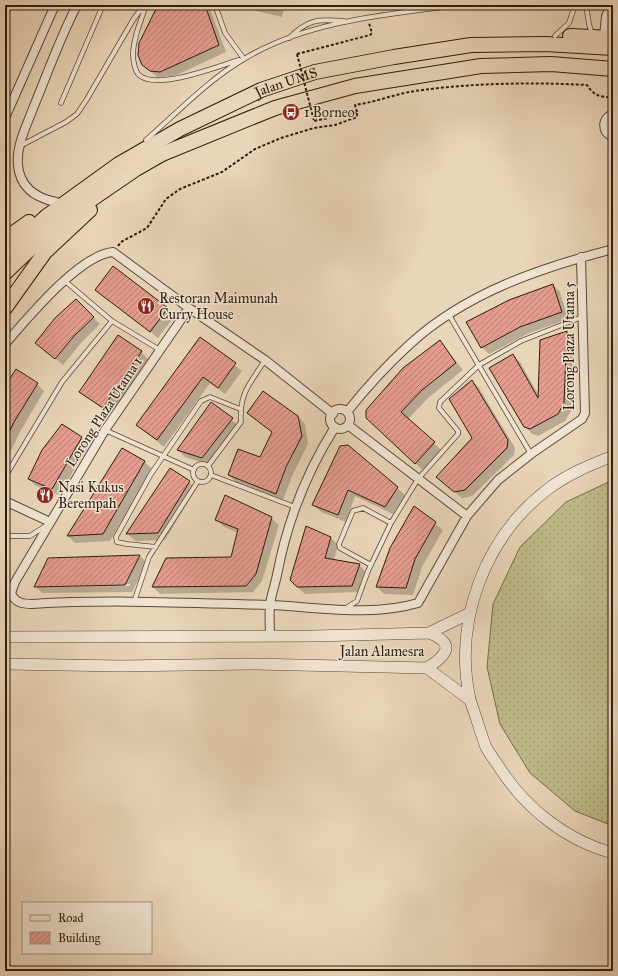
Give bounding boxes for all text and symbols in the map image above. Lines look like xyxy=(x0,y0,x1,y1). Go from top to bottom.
street label: Jalan UMS xyxy=(250,63,320,102)
bus stop icon: 1 Borneo xyxy=(281,102,301,122)
place label: 1 Borneo xyxy=(304,104,355,121)
street label: Lorong Plaza Utama 5 xyxy=(561,281,578,410)
place label: Restoran Maimunah Curry House xyxy=(159,290,278,323)
restaurant icon: Restoran Maimunah Curry House xyxy=(136,296,156,316)
street label: Lorong Plaza Utama 1 xyxy=(62,353,146,470)
place label: Nasi Kukus Berempah xyxy=(58,479,124,512)
restaurant icon: Nasi Kukus Berempah xyxy=(35,485,55,505)
street label: Jalan Alamesra xyxy=(338,643,424,661)
legend xyxy=(22,902,152,954)
text: Road xyxy=(58,911,84,925)
text: Building xyxy=(58,931,101,946)

